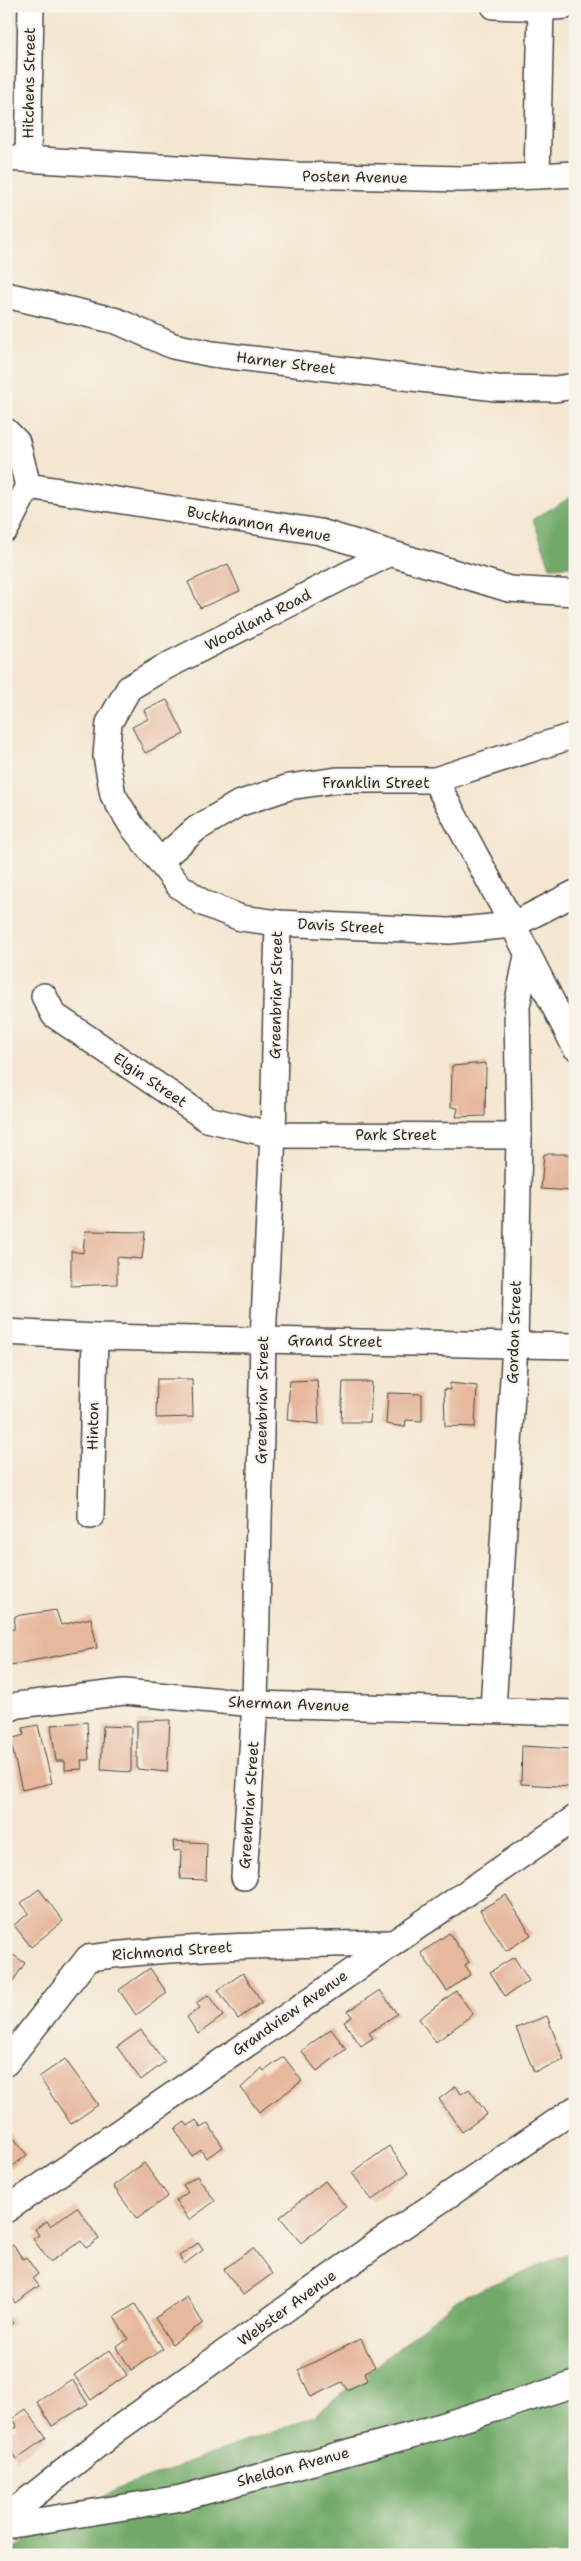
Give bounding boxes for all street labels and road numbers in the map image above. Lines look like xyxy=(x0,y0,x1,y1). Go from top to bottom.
street label: Hitchens Street xyxy=(18,27,40,139)
street label: Posten Avenue xyxy=(302,166,408,188)
street label: Harner Street xyxy=(235,347,337,379)
street label: Buckhannon Avenue xyxy=(185,501,333,547)
street label: Woodland Road xyxy=(201,584,315,655)
street label: Franklin Street xyxy=(322,773,430,793)
street label: Davis Street xyxy=(297,914,385,938)
street label: Greenbriar Street xyxy=(265,931,287,1059)
street label: Elgin Street xyxy=(109,1048,191,1112)
street label: Park Street xyxy=(355,1125,437,1145)
street label: Gordon Street xyxy=(502,1280,526,1384)
street label: Grand Street xyxy=(288,1330,382,1352)
street label: Greenbriar Street xyxy=(251,1336,273,1464)
street label: Hinton xyxy=(83,1402,103,1450)
street label: Sherman Avenue xyxy=(228,1692,350,1716)
street label: Greenbriar Street xyxy=(235,1740,263,1870)
street label: Richmond Street xyxy=(111,1937,233,1965)
street label: Grandview Avenue xyxy=(228,1966,352,2060)
street label: Webster Avenue xyxy=(234,2265,340,2351)
street label: Sheldon Avenue xyxy=(235,2442,351,2492)

